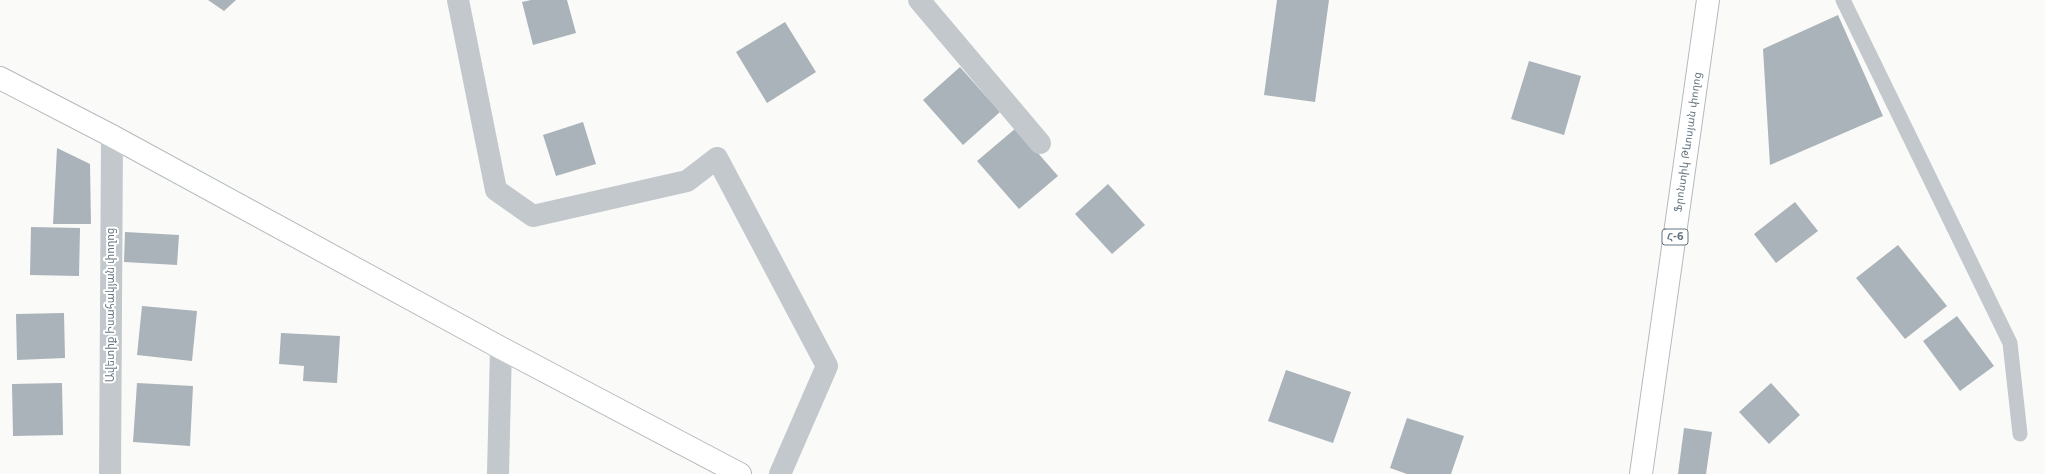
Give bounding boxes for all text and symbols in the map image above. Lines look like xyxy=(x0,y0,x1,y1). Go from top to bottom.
street label: Ֆրոնտիկ Թևոսյան փողոց xyxy=(1672,71,1704,213)
street label: Ավետիք Իսահակյան փողոց xyxy=(104,228,118,382)
road number: Հ-6 xyxy=(1662,229,1688,245)

